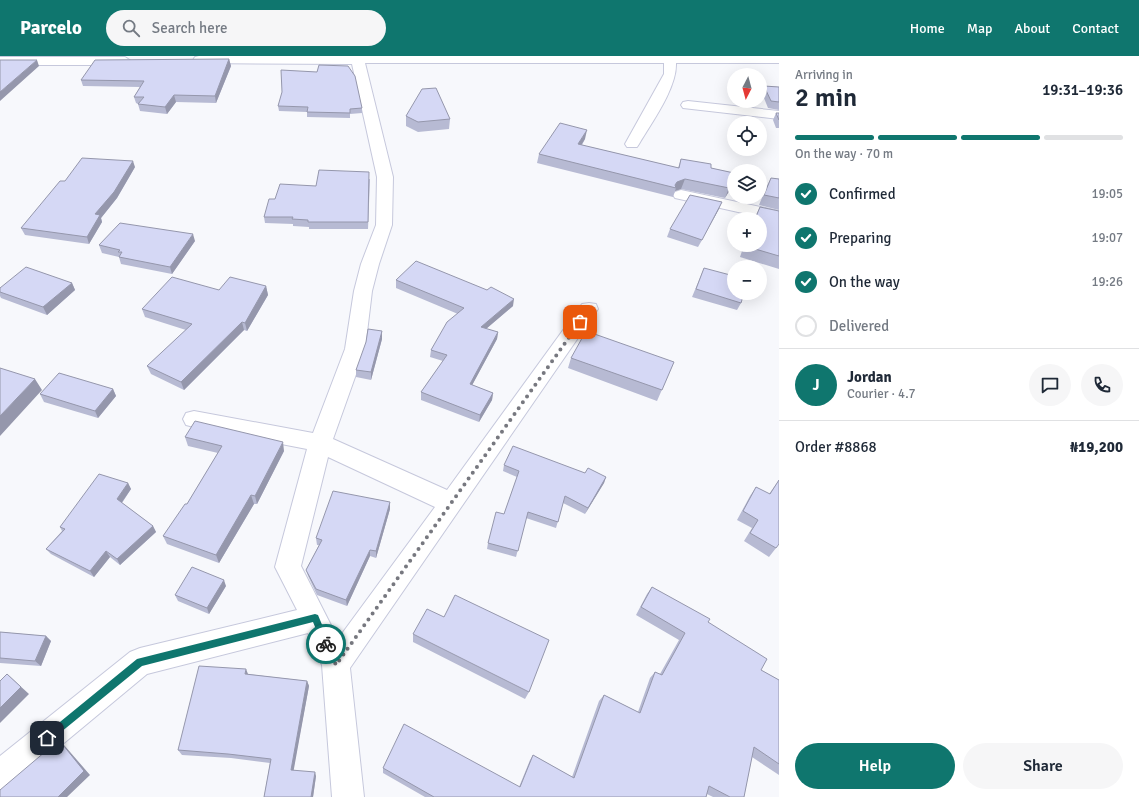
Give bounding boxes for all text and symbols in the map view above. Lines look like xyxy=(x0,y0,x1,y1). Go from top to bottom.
search box xyxy=(106,10,386,46)
text: Parcelo xyxy=(20,16,82,40)
icon: search xyxy=(120,17,142,39)
text: Search here xyxy=(152,19,227,37)
text: Home xyxy=(910,20,945,37)
text: Map xyxy=(967,20,992,37)
text: About xyxy=(1014,20,1050,37)
text: Contact xyxy=(1072,20,1119,37)
text: Arriving in xyxy=(795,67,853,83)
north arrow xyxy=(727,68,767,108)
map controls xyxy=(727,68,767,300)
text: 19:31–19:36 xyxy=(1042,81,1123,99)
text: 2 min xyxy=(795,82,857,114)
button: locate xyxy=(727,116,767,156)
text: On the way · 70 m xyxy=(795,146,893,162)
button: layers xyxy=(727,164,767,204)
icon: check xyxy=(795,183,817,205)
text: Confirmed xyxy=(829,185,896,203)
text: 19:05 xyxy=(1091,186,1123,202)
button: + xyxy=(727,212,767,252)
icon: check xyxy=(795,227,817,249)
text: Preparing xyxy=(829,229,892,247)
text: 19:07 xyxy=(1091,230,1123,246)
button: − xyxy=(727,260,767,300)
icon: check xyxy=(795,271,817,293)
text: On the way xyxy=(829,273,900,291)
text: 19:26 xyxy=(1091,274,1123,290)
pin xyxy=(563,305,597,339)
icon: bag xyxy=(569,311,591,333)
text: Delivered xyxy=(829,317,889,335)
button: chat xyxy=(1029,364,1071,406)
button: phone xyxy=(1081,364,1123,406)
text: Jordan xyxy=(847,368,892,386)
text: J xyxy=(812,376,820,394)
text: Courier · 4.7 xyxy=(847,386,916,402)
text: Order #8868 xyxy=(795,438,877,456)
text: ₦19,200 xyxy=(1070,438,1123,456)
courier xyxy=(306,624,346,664)
icon: bike xyxy=(315,633,337,655)
pin xyxy=(30,721,64,755)
icon: home xyxy=(36,727,58,749)
button: Help xyxy=(795,743,955,789)
button: Share xyxy=(963,743,1123,789)

